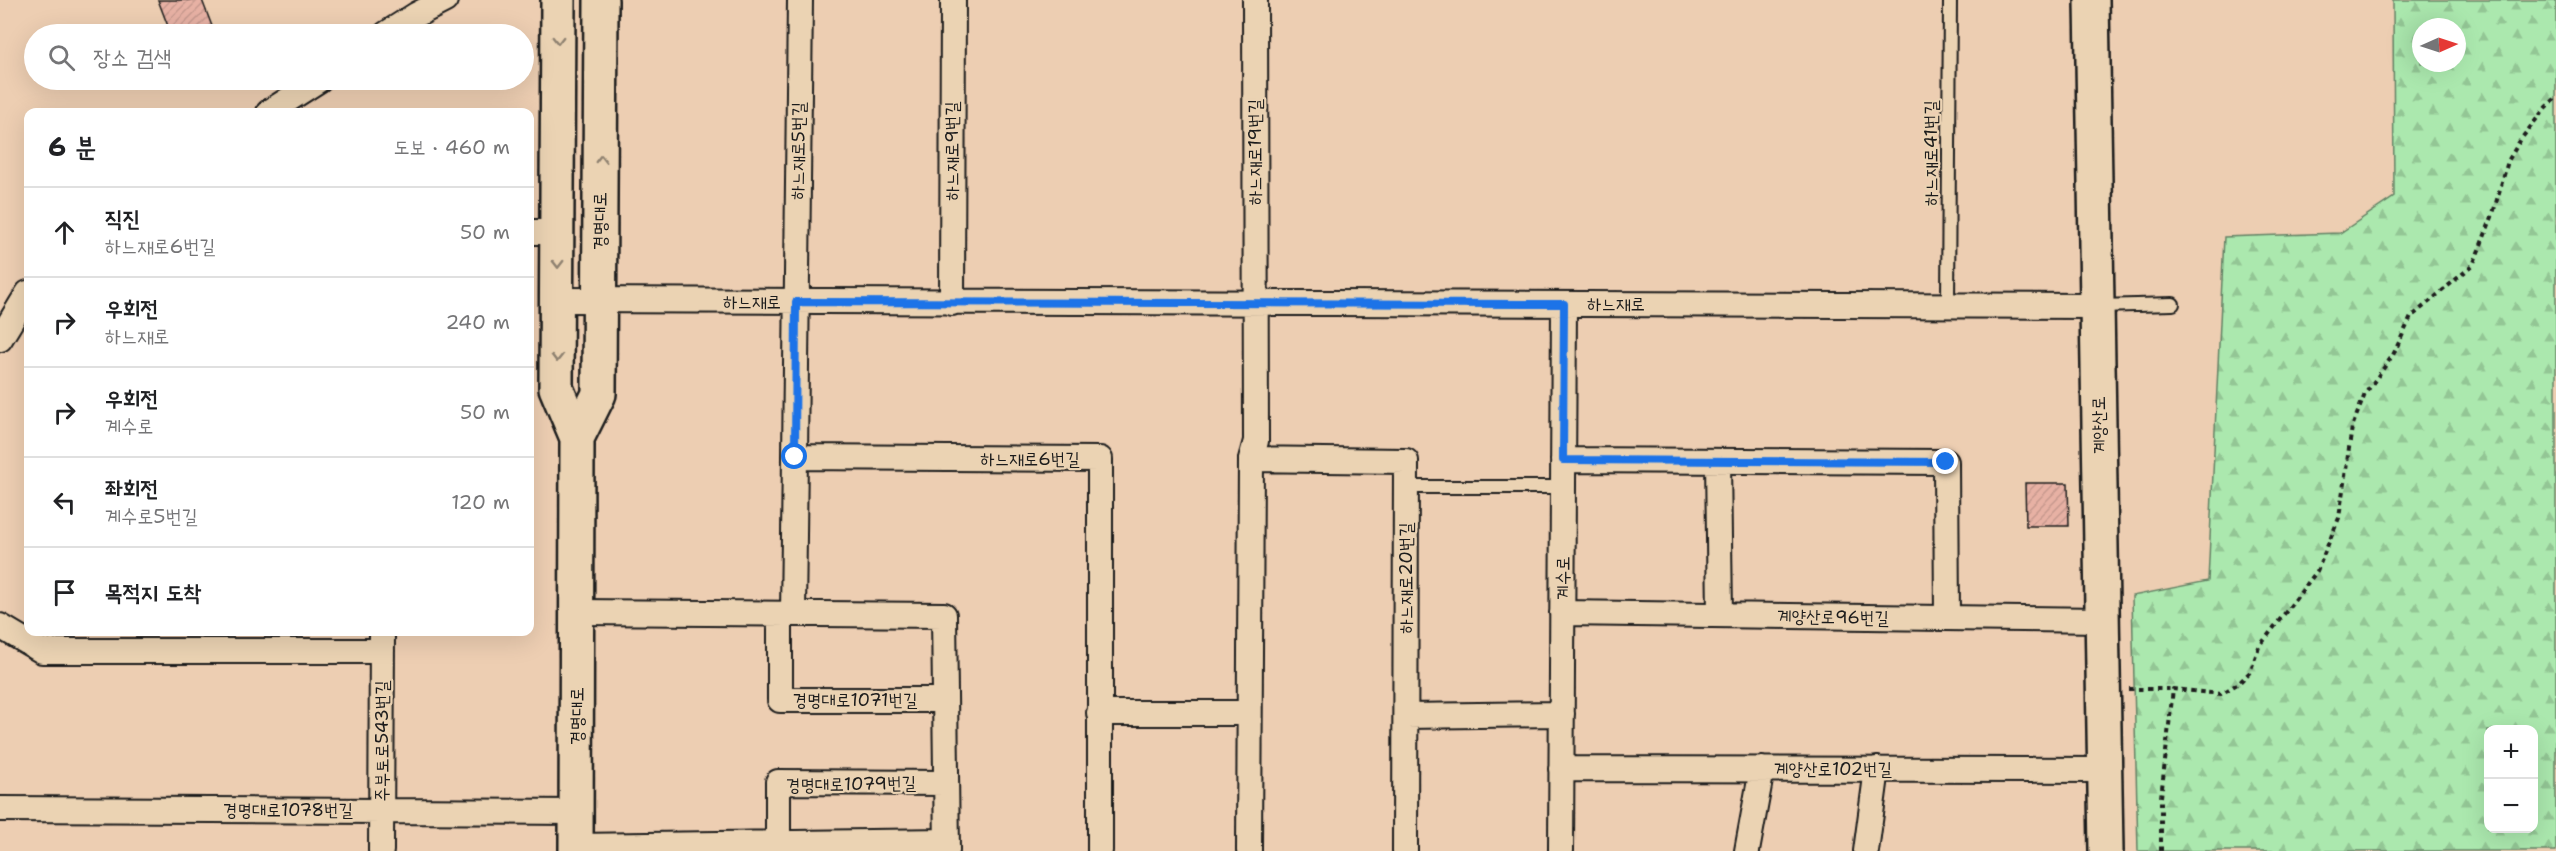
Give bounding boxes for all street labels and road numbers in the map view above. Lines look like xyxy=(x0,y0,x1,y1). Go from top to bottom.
street label: 하느재로19번길 xyxy=(1243,98,1267,205)
street label: 하느재로41번길 xyxy=(1919,99,1943,206)
street label: 하느재로5번길 xyxy=(785,101,811,200)
street label: 하느재로9번길 xyxy=(940,101,964,201)
street label: 경명대로 xyxy=(588,192,612,250)
street label: 하느재로 xyxy=(723,290,781,314)
street label: 하느재로 xyxy=(1587,292,1645,316)
street label: 계양산로 xyxy=(2086,396,2112,454)
street label: 하느재로6번길 xyxy=(980,447,1080,471)
street label: 하느재로20번길 xyxy=(1394,522,1418,634)
street label: 계수로 xyxy=(1551,556,1575,600)
street label: 계양산로96번길 xyxy=(1777,604,1890,630)
street label: 주부토로543번길 xyxy=(370,680,394,802)
street label: 경명대로 xyxy=(565,687,589,745)
street label: 경명대로1071번길 xyxy=(793,688,918,712)
street label: 계양산로102번길 xyxy=(1774,757,1893,781)
street label: 경명대로1079번길 xyxy=(786,771,917,797)
street label: 경명대로1078번길 xyxy=(223,798,354,822)

